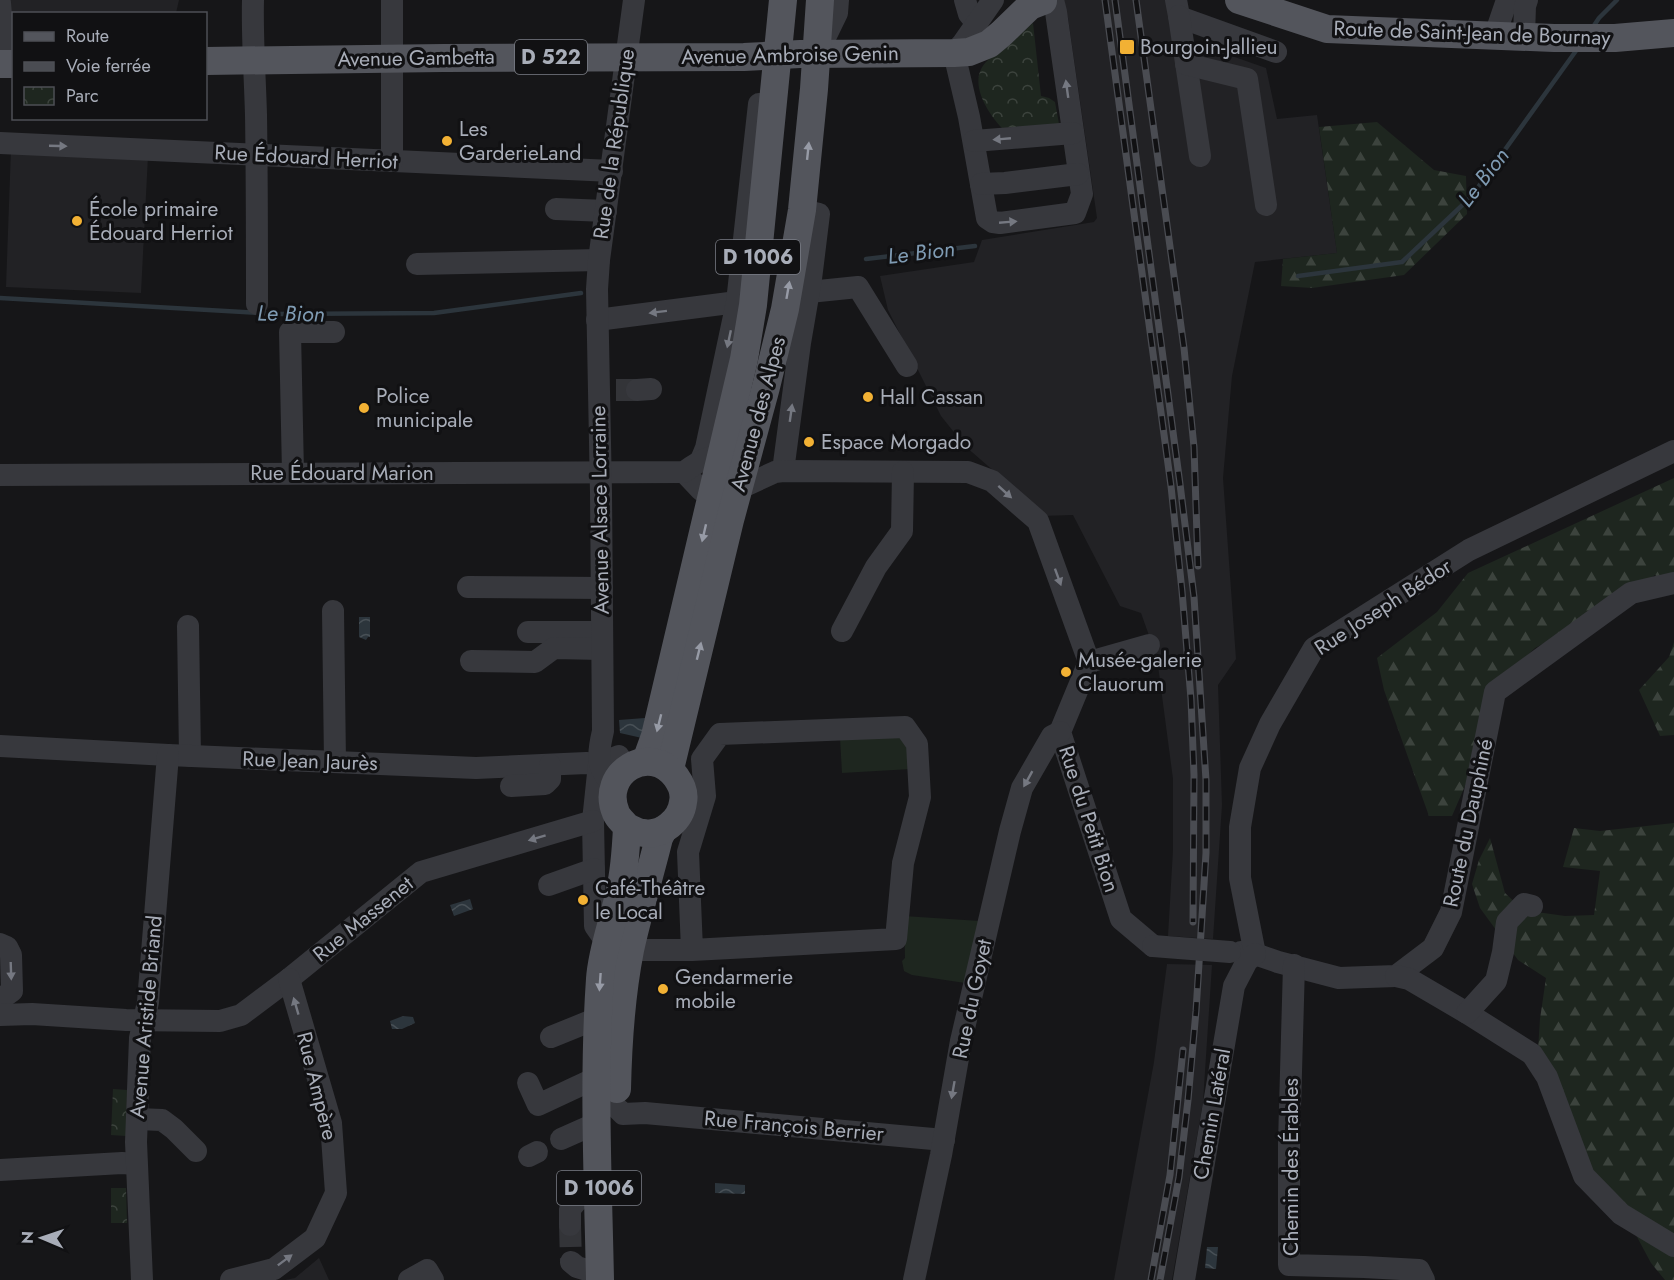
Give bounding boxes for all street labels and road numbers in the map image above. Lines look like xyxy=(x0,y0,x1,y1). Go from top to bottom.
street label: Route de Saint-Jean de Bournay xyxy=(1333,13,1612,53)
street label: Avenue Ambroise Genin xyxy=(681,38,899,72)
road number: D 522 xyxy=(515,40,587,74)
street label: Avenue Gambetta xyxy=(337,42,495,74)
street label: Rue de la République xyxy=(586,47,642,241)
street label: Rue Édouard Herriot xyxy=(213,137,399,177)
road number: D 1006 xyxy=(716,240,800,274)
street label: Avenue des Alpes xyxy=(723,333,793,495)
street label: Avenue Alsace Lorraine xyxy=(583,405,617,615)
street label: Rue Édouard Marion xyxy=(250,458,434,488)
street label: Rue Joseph Bédor xyxy=(1309,551,1458,663)
street label: Route du Dauphiné xyxy=(1436,736,1501,910)
street label: Rue du Petit Bion xyxy=(1051,742,1127,896)
street label: Rue Jean Jaurès xyxy=(242,744,378,778)
street label: Rue Massenet xyxy=(306,869,420,969)
street label: Avenue Aristide Briand xyxy=(122,914,170,1120)
street label: Rue du Goyet xyxy=(945,937,999,1061)
street label: Rue Ampère xyxy=(289,1029,345,1143)
street label: Chemin Latéral xyxy=(1186,1046,1238,1182)
street label: Chemin des Érables xyxy=(1276,1078,1306,1256)
street label: Rue François Berrier xyxy=(703,1103,886,1149)
road number: D 1006 xyxy=(557,1171,641,1205)

